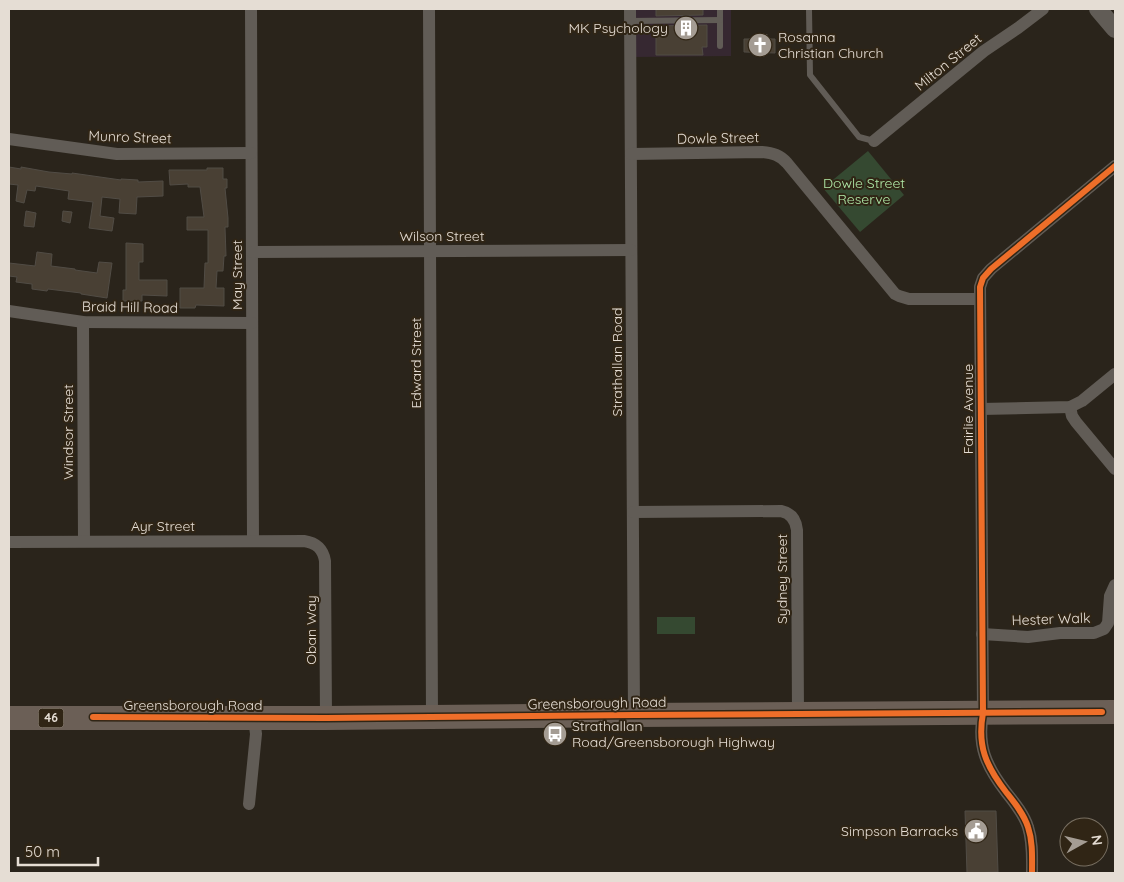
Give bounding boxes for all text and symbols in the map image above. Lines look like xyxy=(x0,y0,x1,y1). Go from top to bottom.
building icon: MK Psychology xyxy=(673,15,699,41)
place label: MK Psychology xyxy=(568,19,668,37)
place label: Rosanna Christian Church xyxy=(778,28,884,62)
street label: Milton Street xyxy=(911,29,985,95)
church icon: Rosanna Christian Church xyxy=(747,32,773,58)
street label: Munro Street xyxy=(88,127,172,147)
street label: Dowle Street xyxy=(677,128,760,148)
park label: Dowle Street Reserve xyxy=(823,174,905,208)
street label: Wilson Street xyxy=(400,227,485,245)
street label: May Street xyxy=(228,240,246,310)
street label: Braid Hill Road xyxy=(82,297,178,317)
street label: Strathallan Road xyxy=(608,307,626,417)
street label: Edward Street xyxy=(407,317,425,409)
street label: Fairlie Avenue xyxy=(959,364,977,454)
street label: Windsor Street xyxy=(59,384,77,480)
street label: Ayr Street xyxy=(131,517,195,535)
street label: Sydney Street xyxy=(773,534,791,624)
street label: Oban Way xyxy=(302,595,320,665)
street label: Hester Walk xyxy=(1011,609,1091,629)
street label: Greensborough Road xyxy=(527,693,667,713)
street label: Greensborough Road xyxy=(124,696,262,714)
road number: 46 xyxy=(38,708,64,728)
place label: Strathallan Road/Greensborough Highway xyxy=(572,717,775,751)
bus stop icon: Strathallan Road/Greensborough Highway xyxy=(542,721,568,747)
north arrow xyxy=(1059,817,1109,867)
public building icon: Simpson Barracks xyxy=(963,818,989,844)
place label: Simpson Barracks xyxy=(841,822,958,840)
scale bar xyxy=(18,834,98,866)
text: N xyxy=(1087,834,1107,847)
text: 50 m xyxy=(25,842,60,861)

